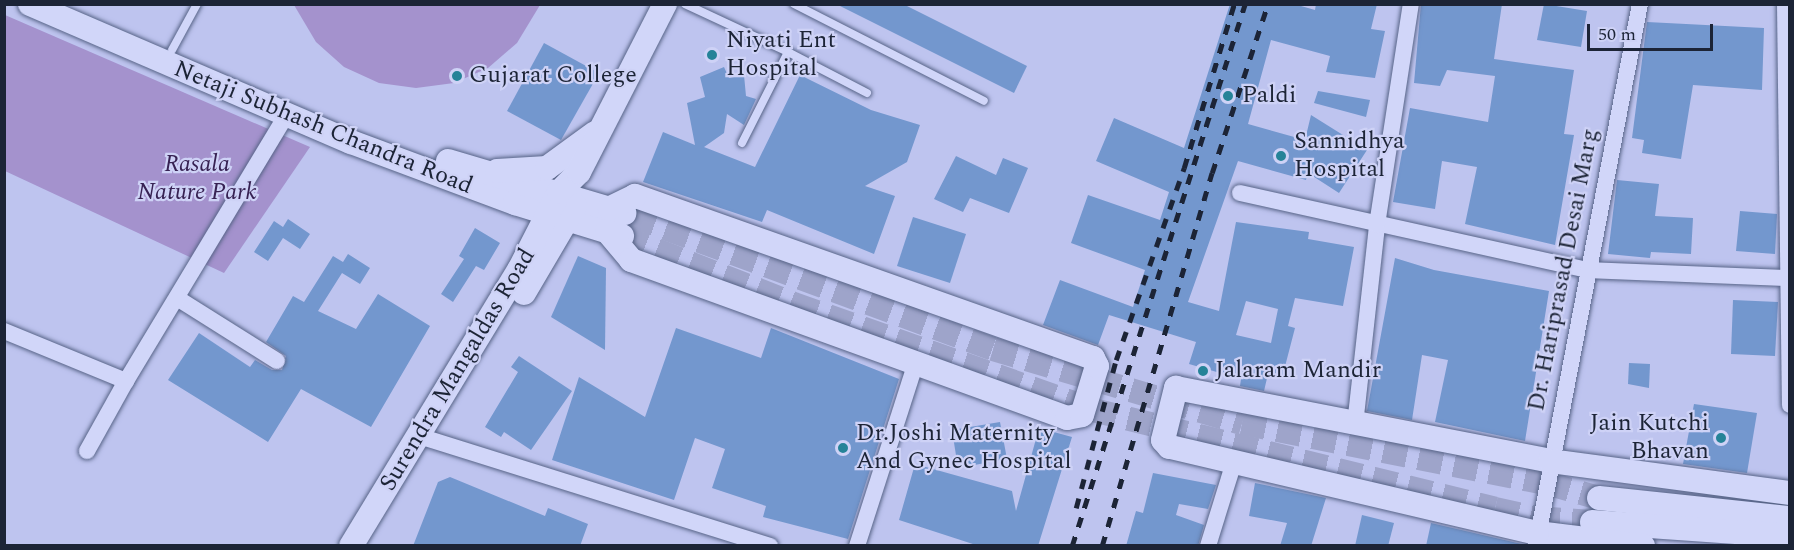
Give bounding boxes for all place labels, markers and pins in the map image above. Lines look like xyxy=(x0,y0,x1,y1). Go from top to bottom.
place label: Niyati Ent Hospital xyxy=(726,27,836,83)
marker: Niyati Ent Hospital xyxy=(703,46,721,64)
place label: Gujarat College xyxy=(469,62,637,90)
marker: Gujarat College xyxy=(450,69,464,83)
place label: Paldi xyxy=(1242,82,1296,110)
marker: Paldi xyxy=(1219,87,1237,105)
place label: Sannidhya Hospital xyxy=(1294,128,1405,184)
marker: Sannidhya Hospital xyxy=(1272,147,1290,165)
place label: Jalaram Mandir xyxy=(1215,357,1381,385)
marker: Jalaram Mandir xyxy=(1196,364,1210,378)
place label: Jain Kutchi Bhavan xyxy=(1590,410,1709,466)
place label: Dr.Joshi Maternity And Gynec Hospital xyxy=(856,420,1071,476)
marker: Jain Kutchi Bhavan xyxy=(1714,431,1728,445)
marker: Dr.Joshi Maternity And Gynec Hospital xyxy=(834,439,852,457)

